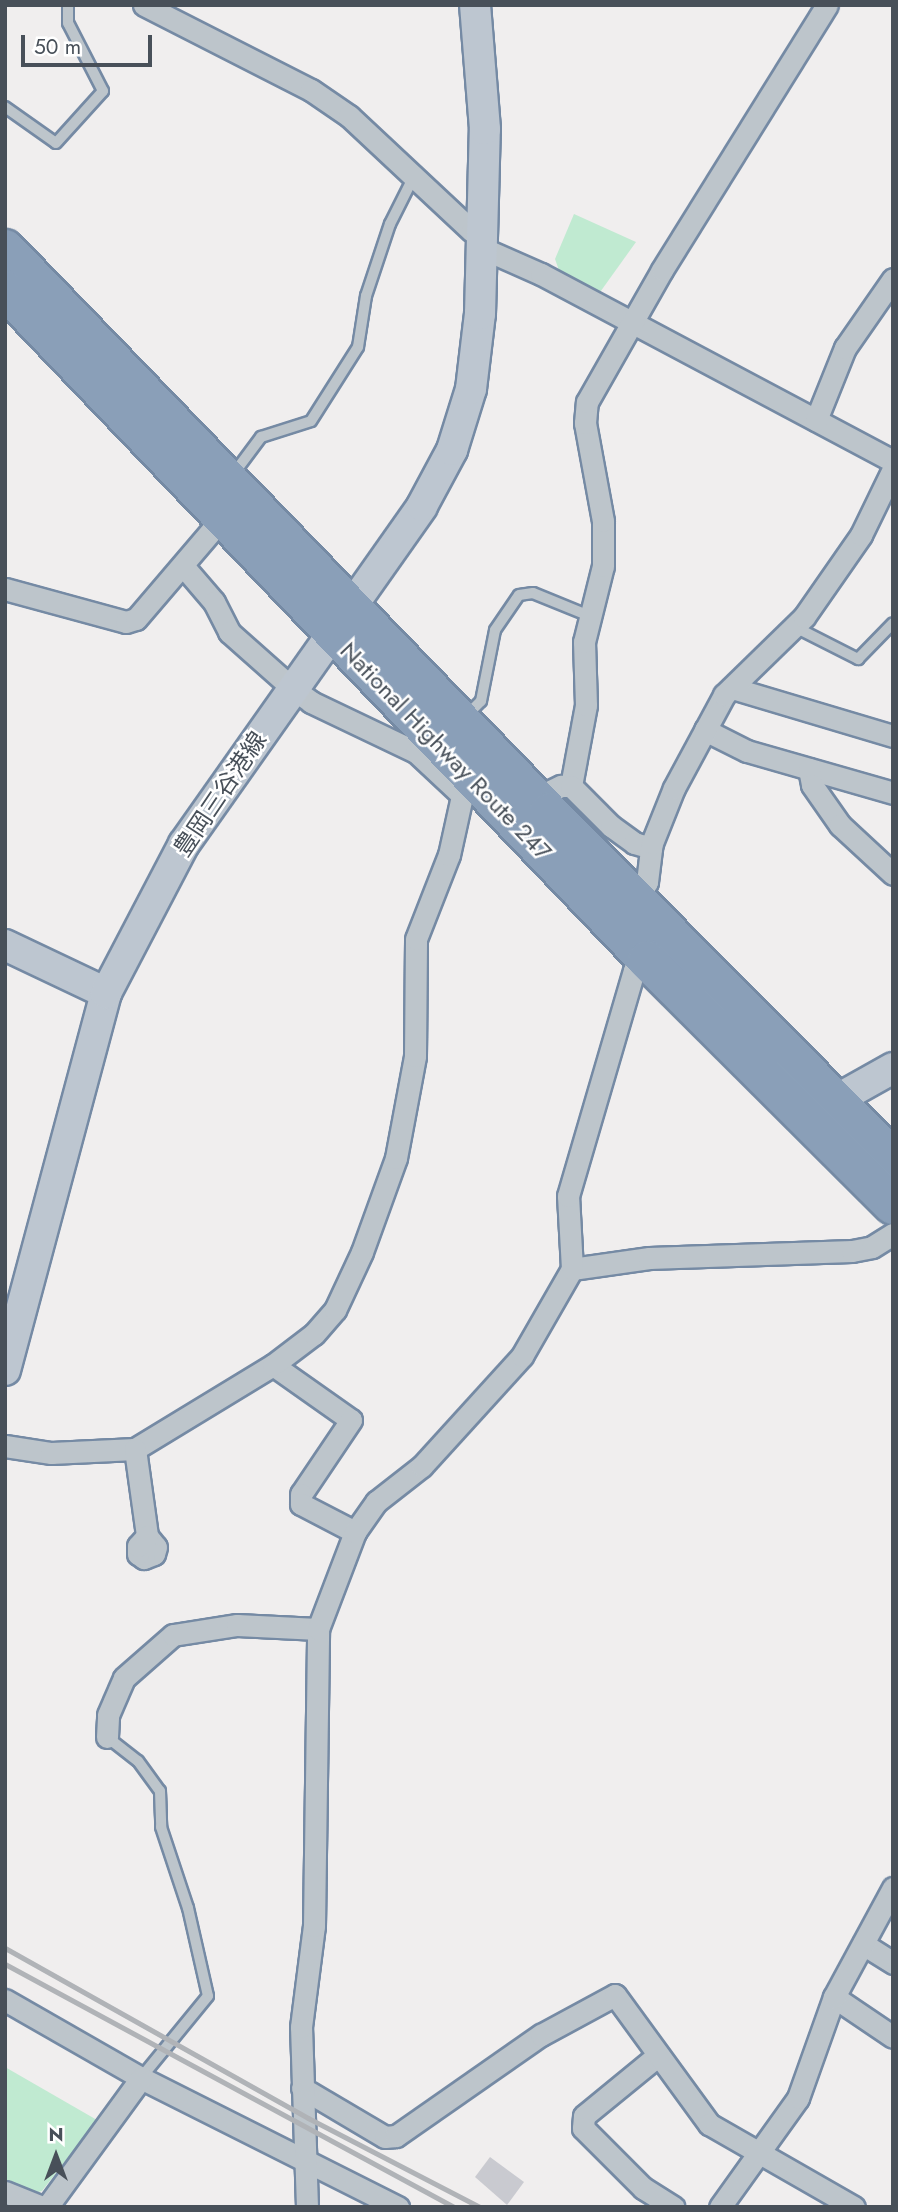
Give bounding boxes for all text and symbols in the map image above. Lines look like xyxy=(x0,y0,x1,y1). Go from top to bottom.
scale bar xyxy=(24,21,156,65)
text: 50 m xyxy=(34,32,81,62)
street label: National Highway Route 247 xyxy=(334,636,558,866)
street label: 豊岡三谷港線 xyxy=(168,726,272,862)
north arrow xyxy=(21,2121,91,2191)
text: N xyxy=(48,2121,64,2148)

